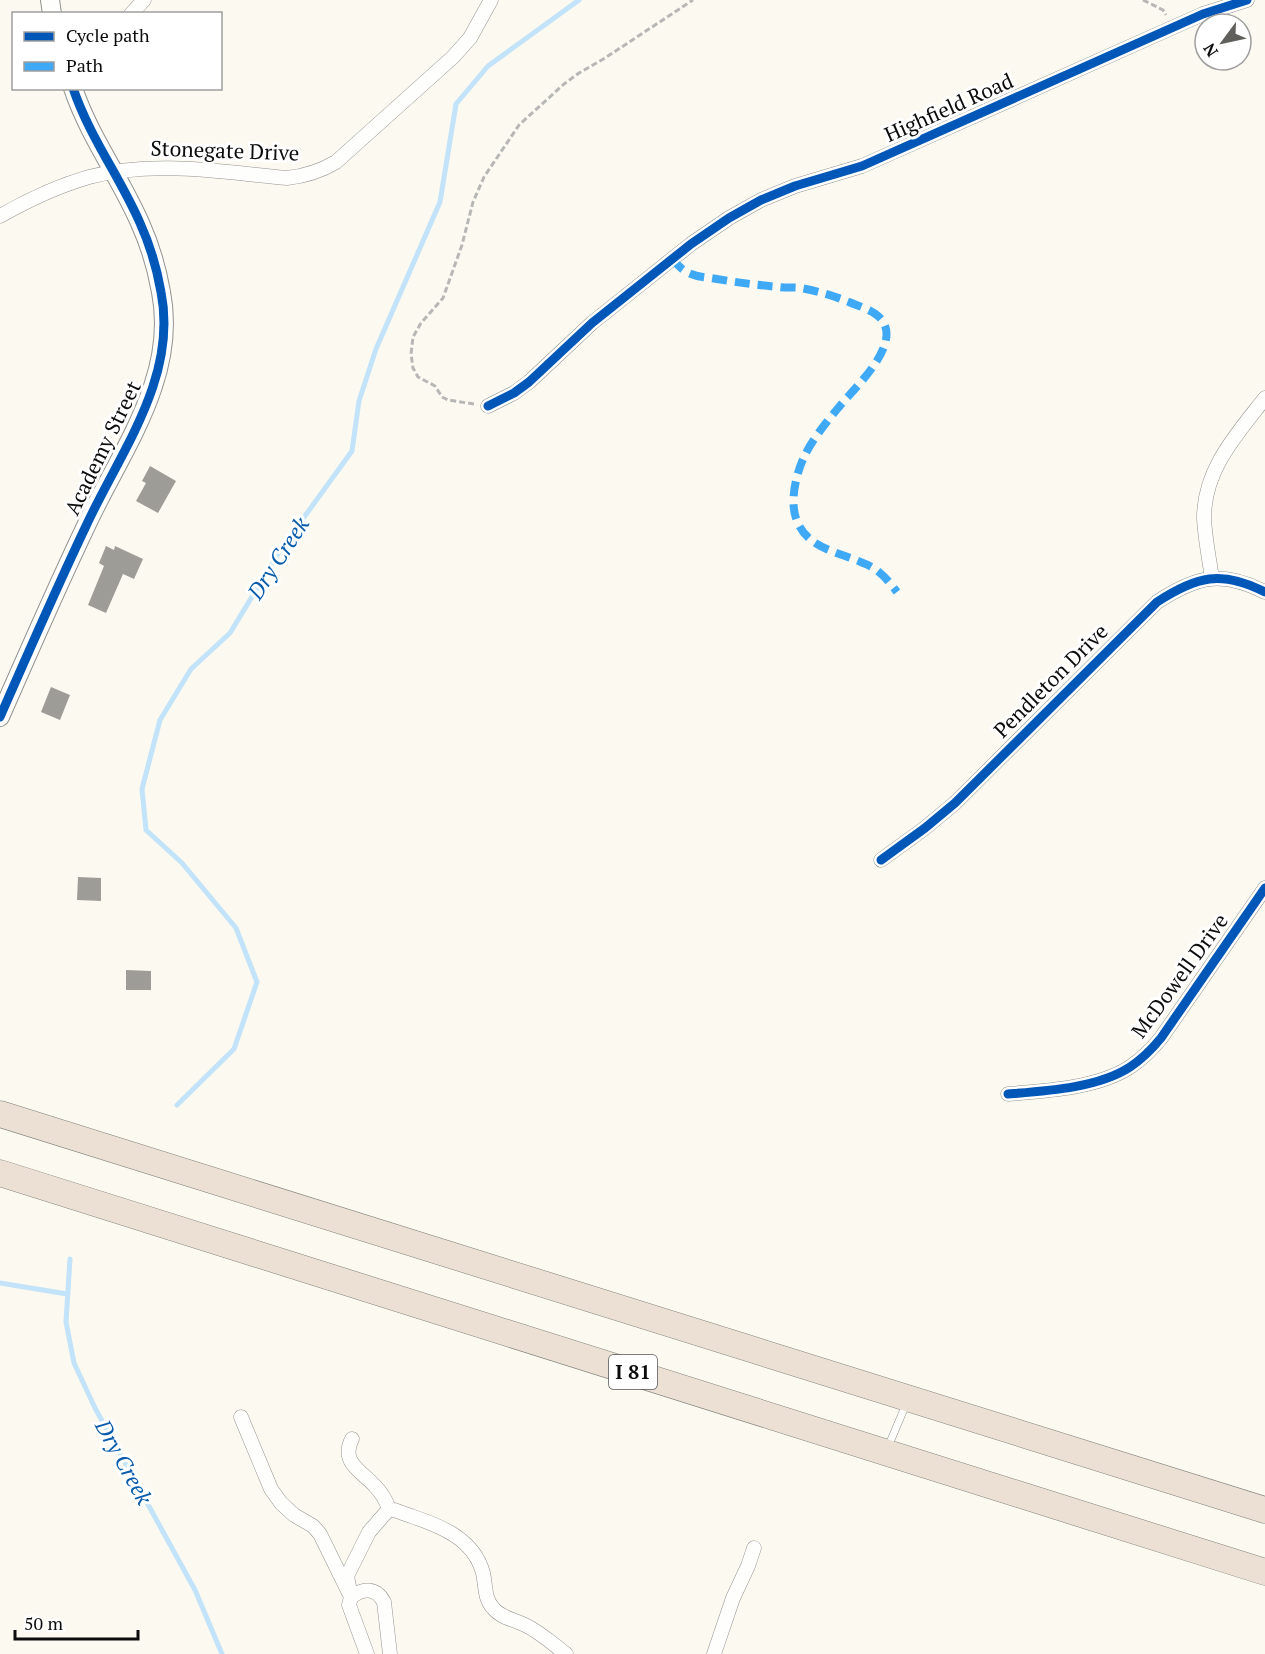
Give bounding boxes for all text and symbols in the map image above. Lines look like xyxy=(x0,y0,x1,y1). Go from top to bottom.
legend xyxy=(12,12,222,90)
north arrow xyxy=(1193,12,1253,72)
text: Cycle path xyxy=(66,23,150,47)
text: N xyxy=(1198,39,1223,61)
text: Path xyxy=(66,53,103,77)
street label: Highfield Road xyxy=(880,66,1018,148)
street label: Stonegate Drive xyxy=(150,133,300,167)
street label: Academy Street xyxy=(58,376,147,519)
water label: Dry Creek xyxy=(240,511,315,605)
street label: Pendleton Drive xyxy=(987,617,1113,743)
street label: McDowell Drive xyxy=(1124,907,1234,1043)
road number: I 81 xyxy=(609,1355,657,1389)
water label: Dry Creek xyxy=(89,1413,160,1510)
scale bar xyxy=(15,1603,138,1641)
text: 50 m xyxy=(24,1611,64,1635)

